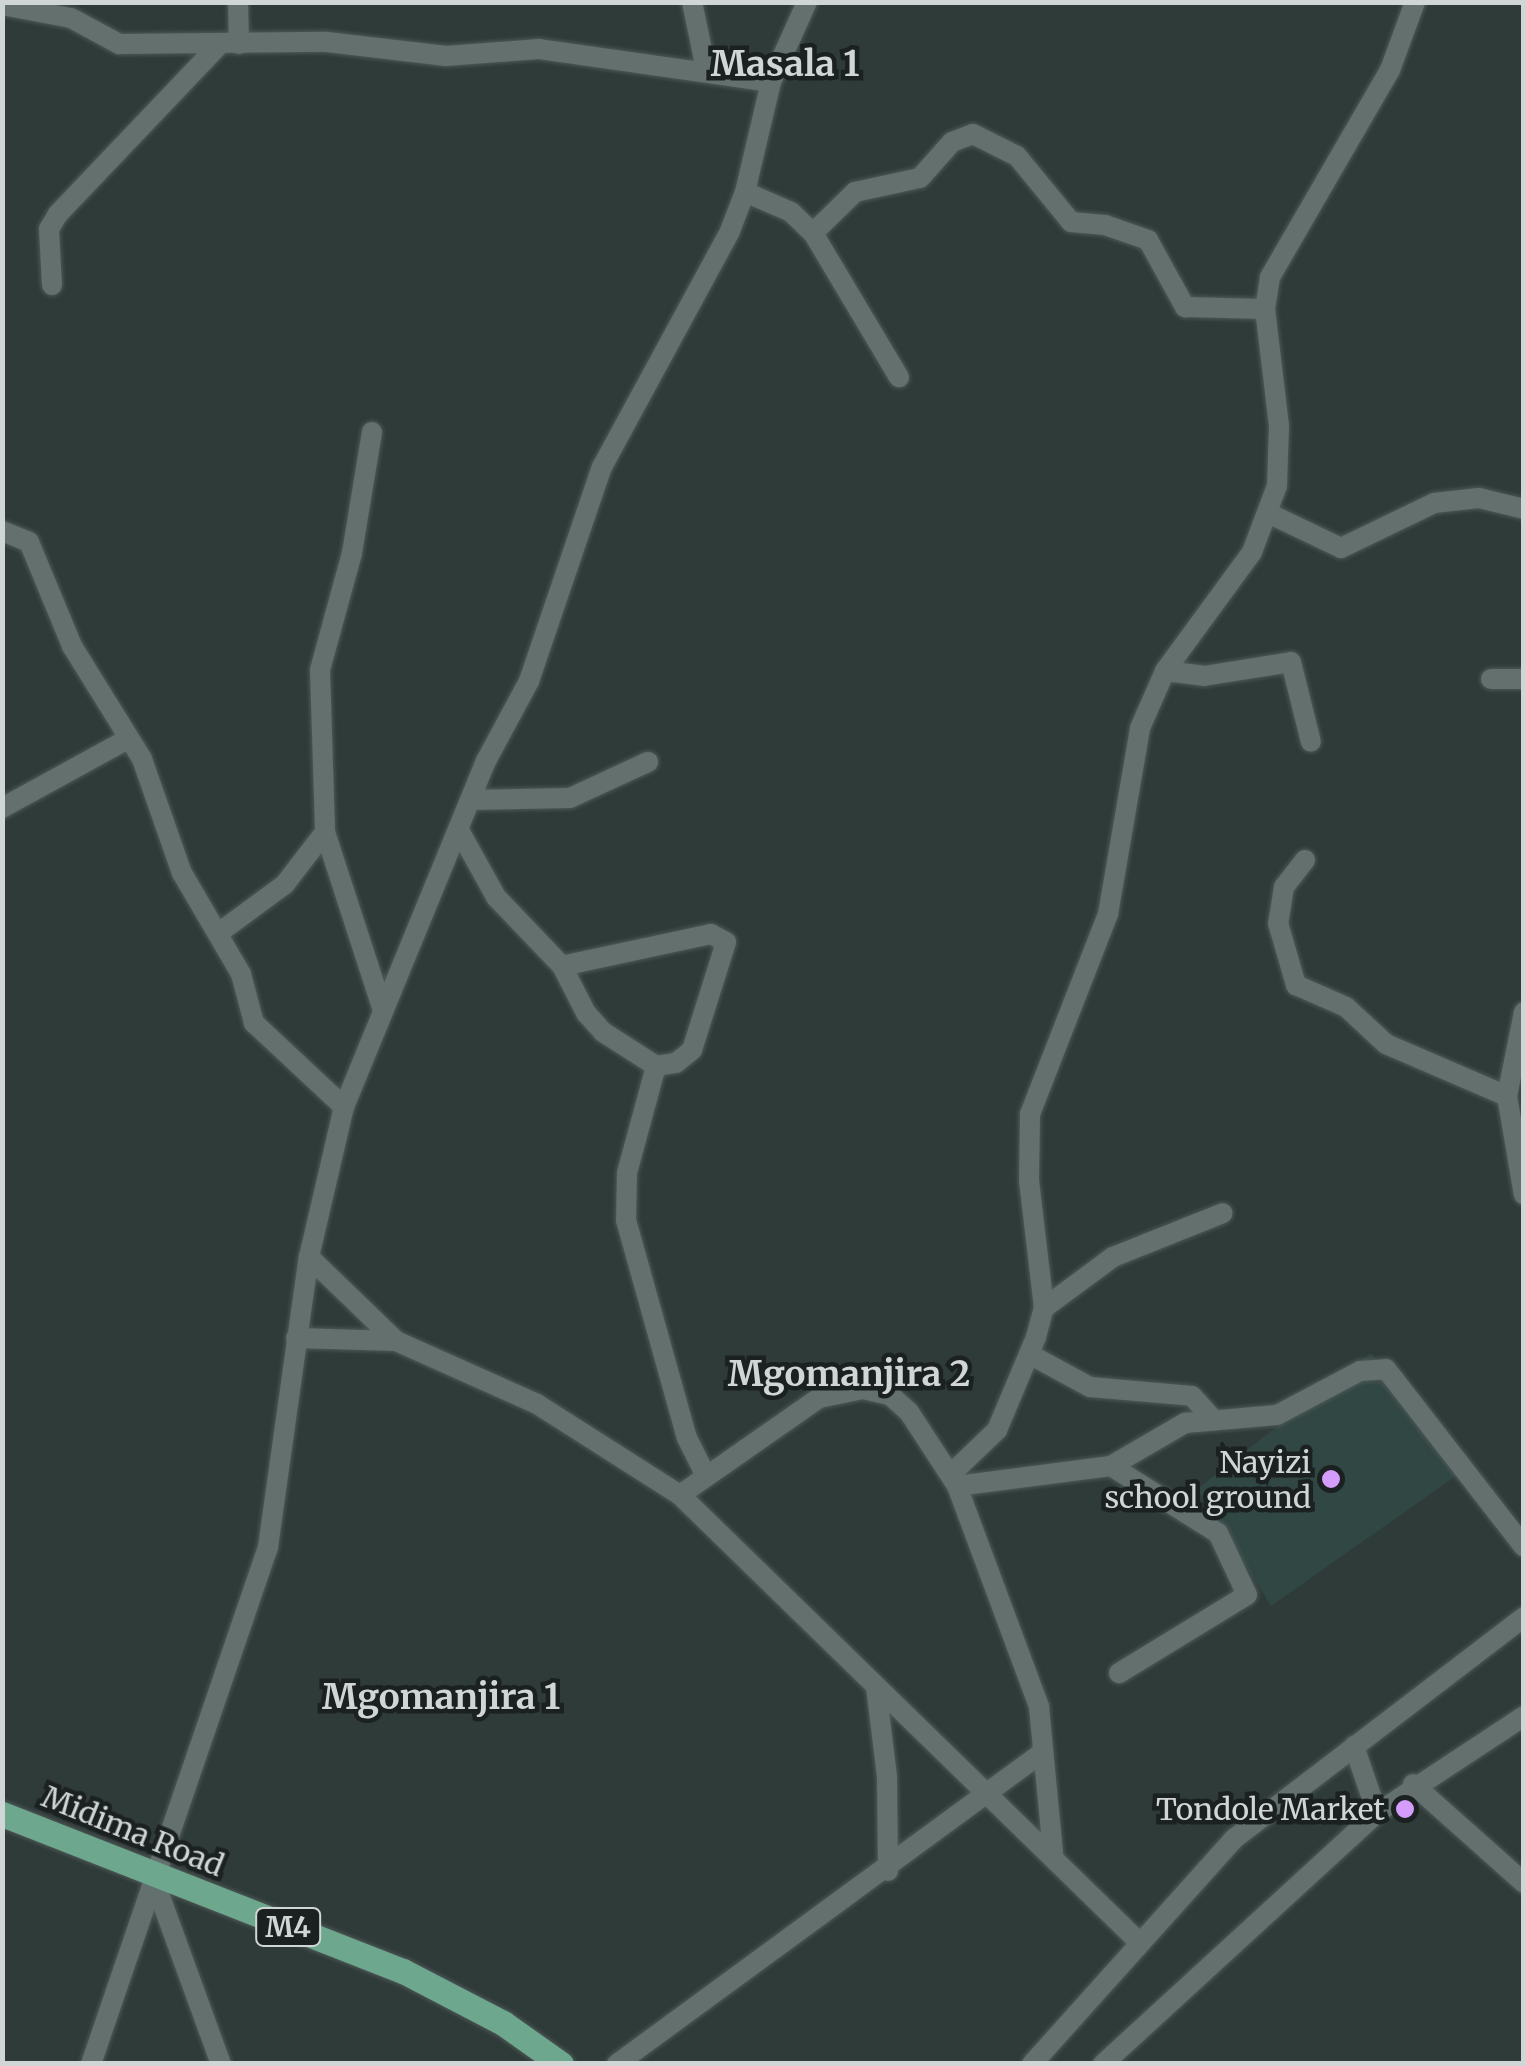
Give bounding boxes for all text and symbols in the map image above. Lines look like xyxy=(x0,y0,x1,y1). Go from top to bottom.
district label: Masala 1 xyxy=(711,43,859,85)
district label: Mgomanjira 2 xyxy=(728,1353,970,1395)
place label: Nayizi school ground xyxy=(1104,1444,1311,1514)
marker: Nayizi school ground xyxy=(1320,1468,1342,1490)
district label: Mgomanjira 1 xyxy=(322,1676,560,1718)
street label: Midima Road xyxy=(37,1778,229,1884)
place label: Tondole Market xyxy=(1156,1791,1385,1827)
marker: Tondole Market xyxy=(1394,1798,1416,1820)
road number: M4 xyxy=(253,1904,323,1950)

